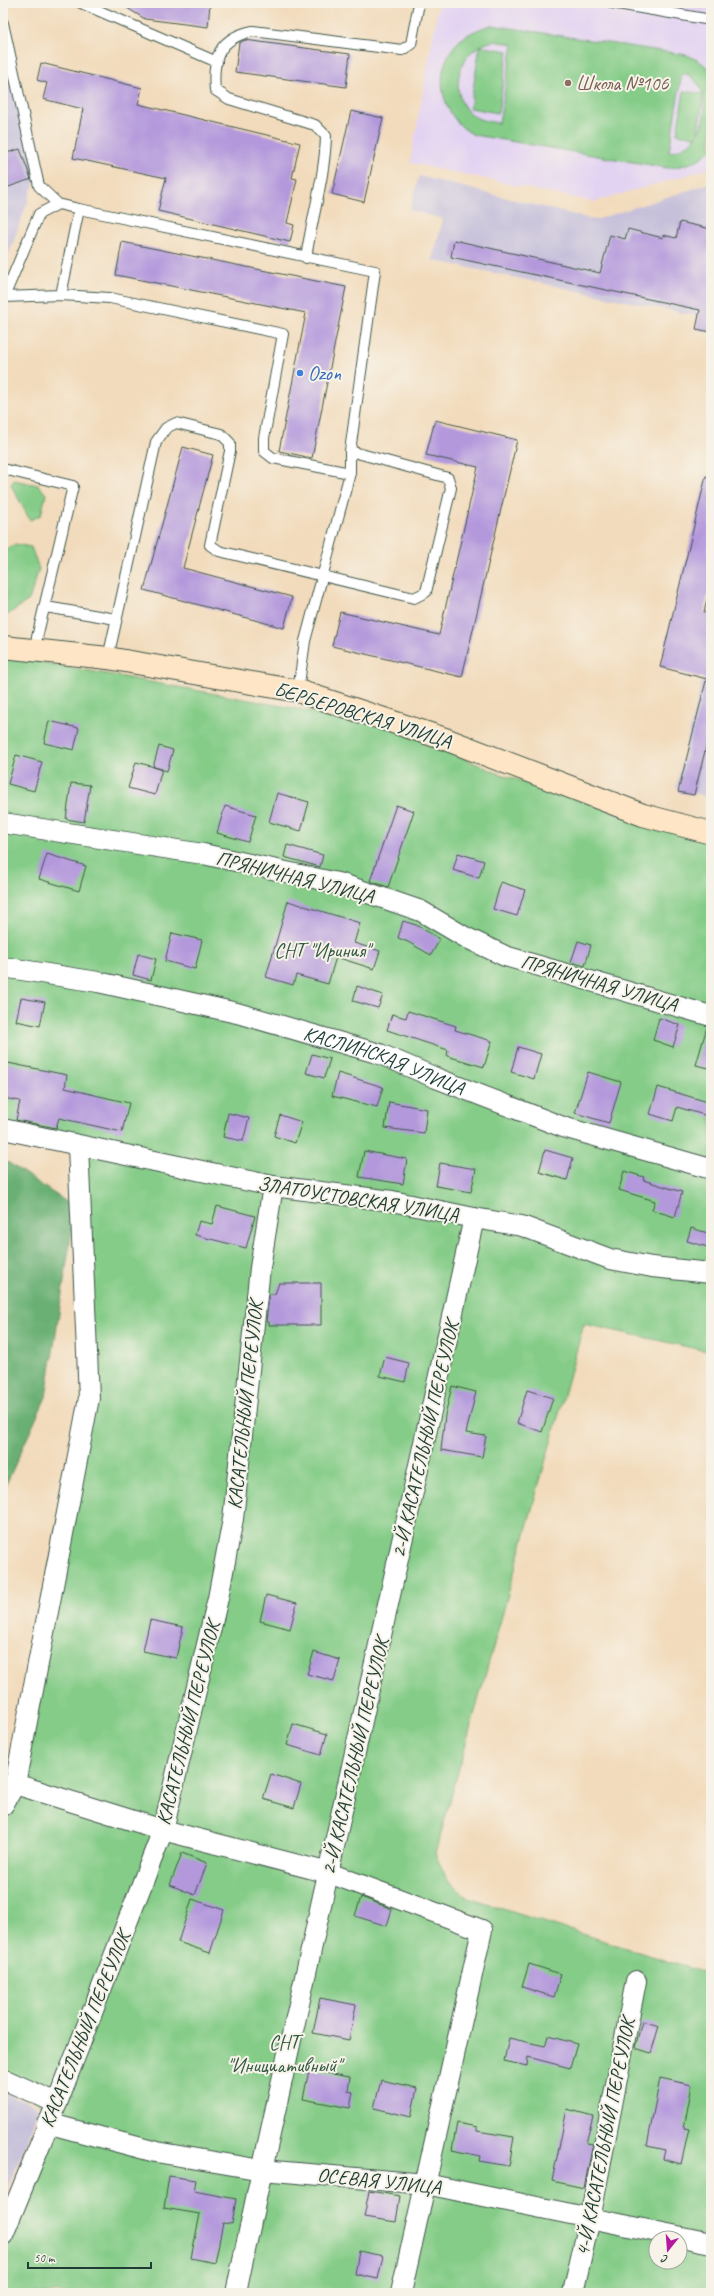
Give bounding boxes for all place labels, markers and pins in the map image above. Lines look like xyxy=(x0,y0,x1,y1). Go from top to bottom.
place label: Школа №106 xyxy=(576,71,669,96)
marker: Школа №106 xyxy=(563,78,573,88)
place label: Ozon xyxy=(308,361,342,386)
marker: Ozon xyxy=(295,368,305,378)

